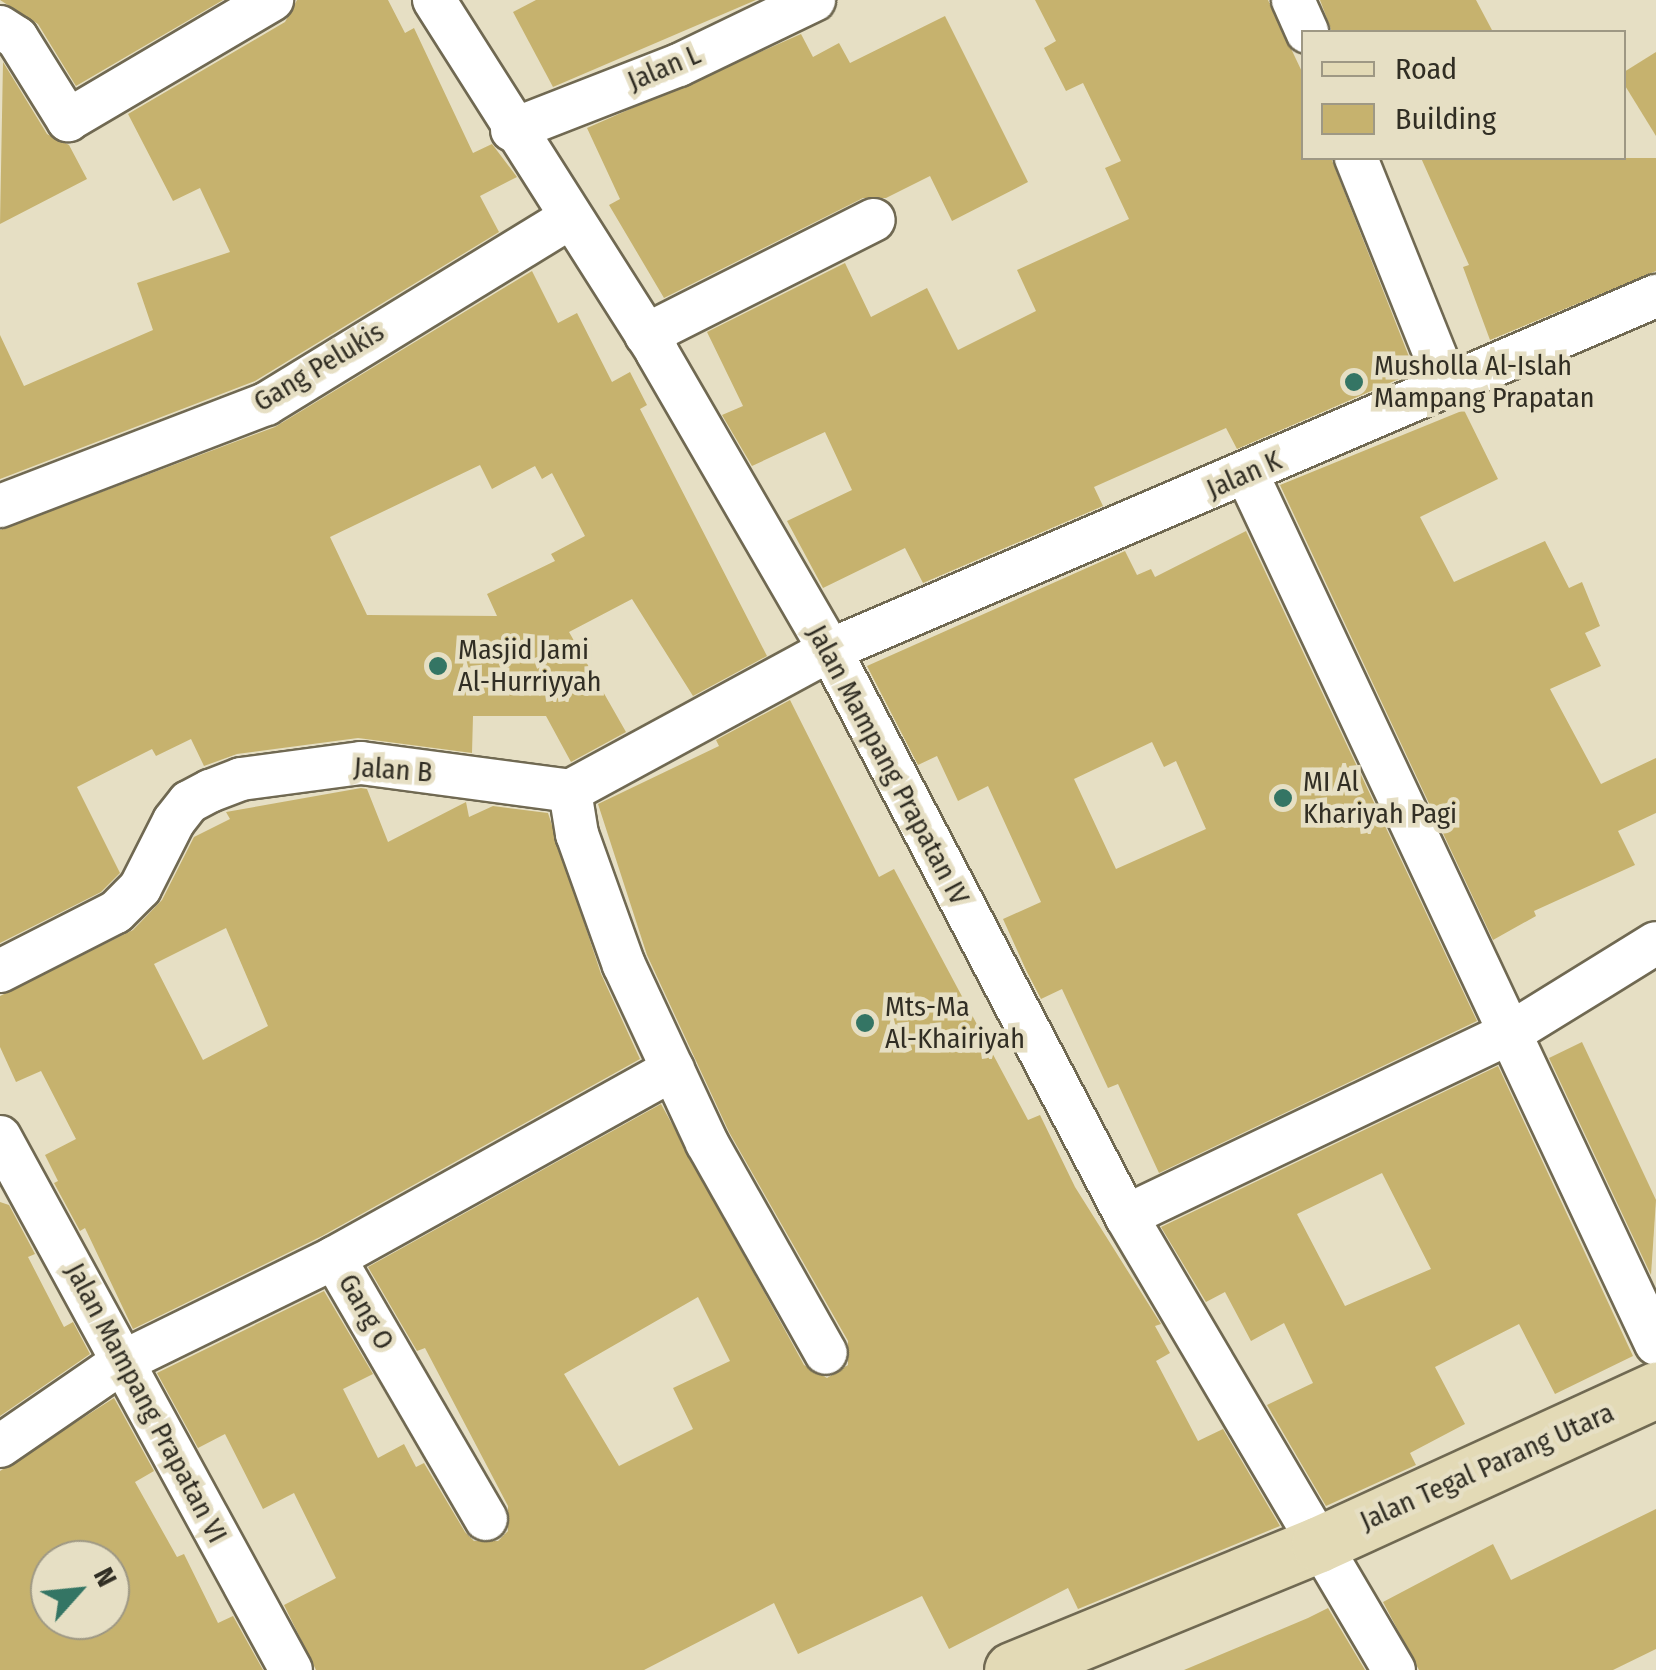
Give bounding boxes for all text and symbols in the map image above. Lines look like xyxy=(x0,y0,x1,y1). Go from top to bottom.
legend xyxy=(1301,30,1626,160)
street label: Jalan L xyxy=(623,38,705,98)
text: Road xyxy=(1395,51,1457,87)
text: Building xyxy=(1395,101,1496,137)
street label: Gang Pelukis xyxy=(248,315,390,419)
place label: Musholla Al-Islah Mampang Prapatan xyxy=(1374,349,1595,415)
marker: Musholla Al-Islah Mampang Prapatan xyxy=(1343,371,1365,393)
street label: Jalan K xyxy=(1201,444,1287,506)
street label: Jalan Mampang Prapatan IV xyxy=(800,619,976,911)
place label: Masjid Jami Al-Hurriyyah xyxy=(458,633,601,699)
marker: Masjid Jami Al-Hurriyyah xyxy=(427,655,449,677)
street label: Jalan B xyxy=(353,750,433,790)
place label: MI Al Khariyah Pagi xyxy=(1303,765,1457,831)
marker: MI Al Khariyah Pagi xyxy=(1272,787,1294,809)
place label: Mts-Ma Al-Khairiyah xyxy=(885,990,1025,1056)
marker: Mts-Ma Al-Khairiyah xyxy=(854,1012,876,1034)
street label: Jalan Mampang Prapatan VI xyxy=(58,1257,234,1549)
street label: Gang O xyxy=(331,1268,401,1356)
street label: Jalan Tegal Parang Utara xyxy=(1355,1396,1619,1538)
north arrow xyxy=(30,1540,130,1640)
text: N xyxy=(87,1562,124,1592)

